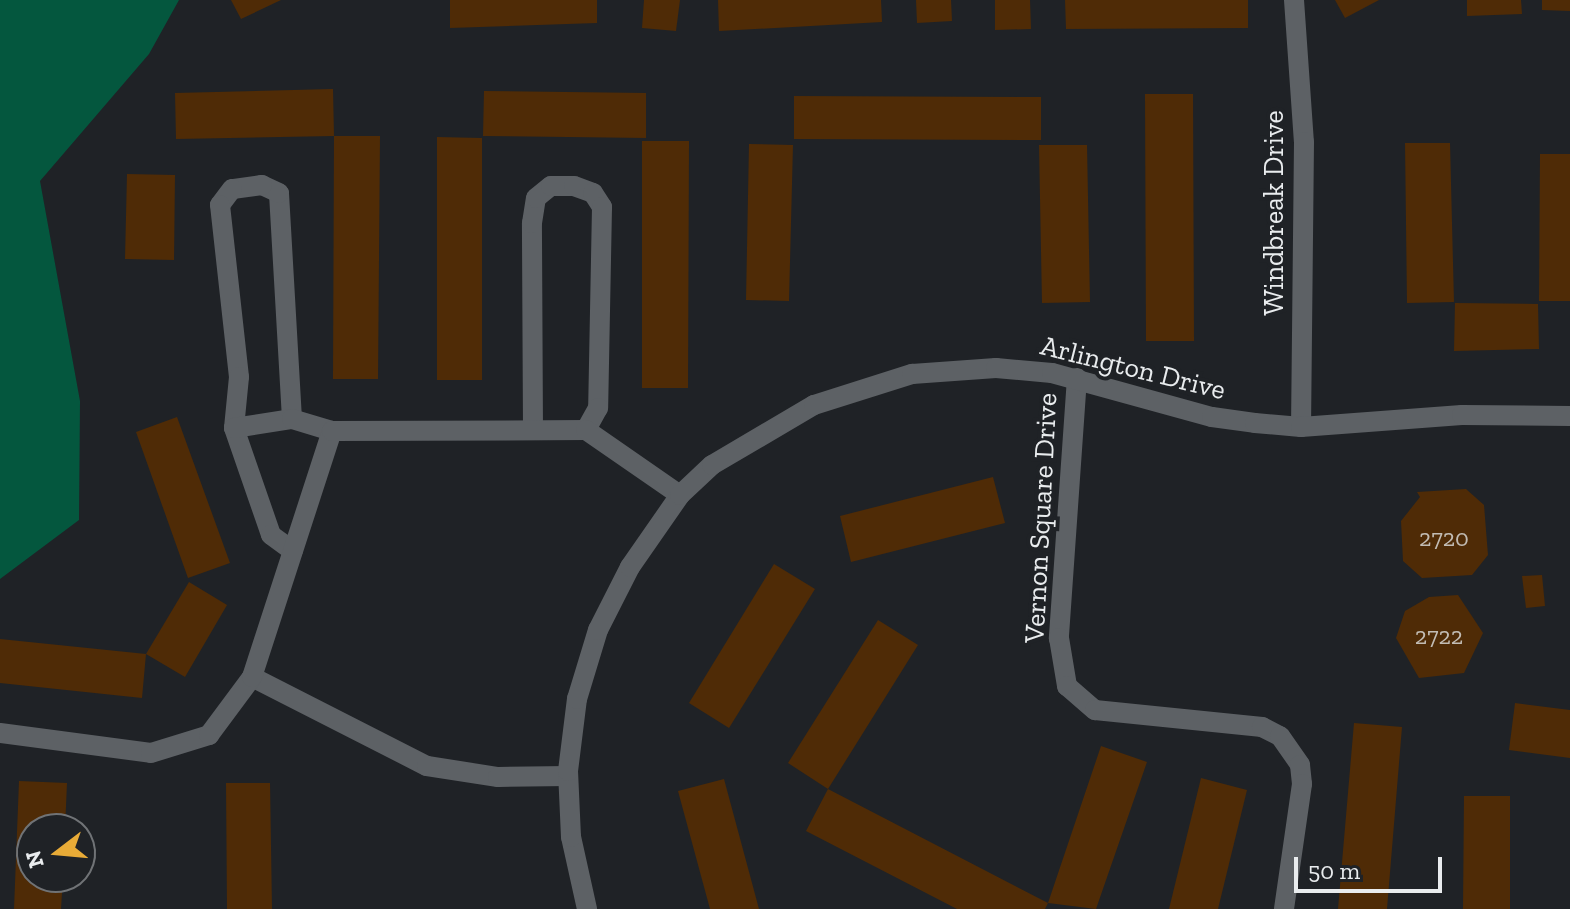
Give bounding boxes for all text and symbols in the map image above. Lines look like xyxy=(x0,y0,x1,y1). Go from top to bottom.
street label: Windbreak Drive xyxy=(1257,110,1291,316)
street label: Arlington Drive xyxy=(1037,329,1229,407)
street label: Vernon Square Drive xyxy=(1018,392,1064,644)
house number: 2720 xyxy=(1419,524,1469,552)
house number: 2722 xyxy=(1415,622,1463,650)
north arrow xyxy=(16,813,96,893)
scale bar xyxy=(1298,841,1446,891)
text: N xyxy=(19,847,50,871)
text: 50 m xyxy=(1308,856,1360,885)

